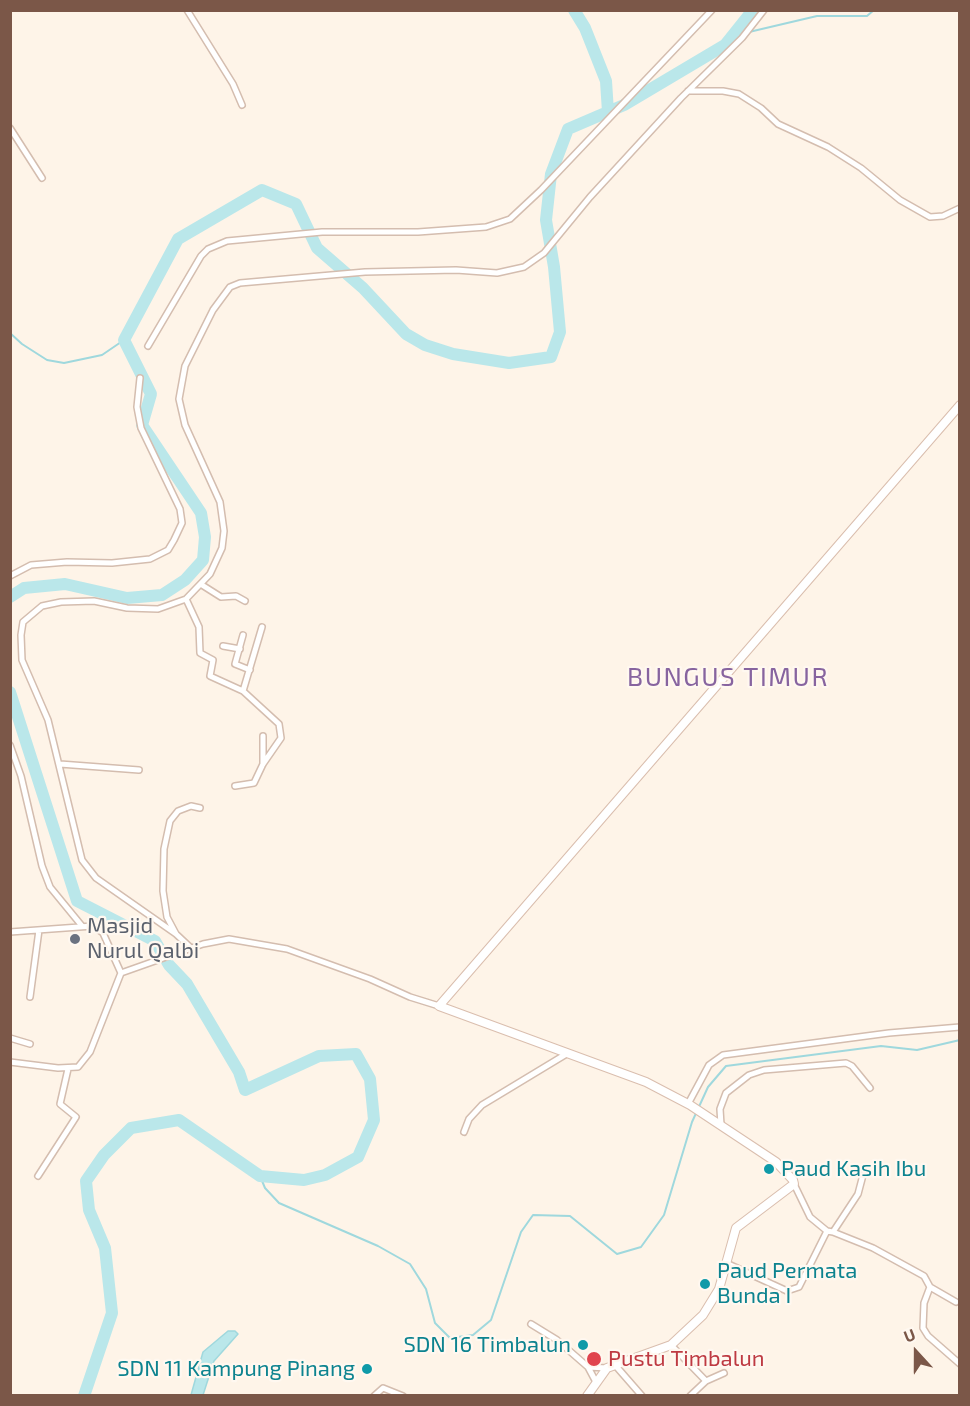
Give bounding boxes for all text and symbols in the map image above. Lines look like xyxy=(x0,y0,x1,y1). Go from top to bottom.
district label: BUNGUS TIMUR xyxy=(627,661,829,693)
place label: Masjid Nurul Qalbi xyxy=(87,913,199,964)
marker: Masjid Nurul Qalbi xyxy=(68,932,82,946)
place label: Paud Kasih Ibu xyxy=(781,1156,926,1182)
marker: Paud Kasih Ibu xyxy=(762,1162,776,1176)
place label: Paud Permata Bunda I xyxy=(717,1258,857,1310)
marker: Paud Permata Bunda I xyxy=(698,1277,712,1291)
north arrow xyxy=(886,1322,946,1382)
text: U xyxy=(901,1324,918,1346)
place label: SDN 16 Timbalun xyxy=(403,1332,571,1358)
marker: SDN 16 Timbalun xyxy=(576,1338,590,1352)
place label: Pustu Timbalun xyxy=(608,1346,765,1372)
marker: Pustu Timbalun xyxy=(585,1350,603,1368)
place label: SDN 11 Kampung Pinang xyxy=(117,1356,355,1382)
marker: SDN 11 Kampung Pinang xyxy=(360,1362,374,1376)

